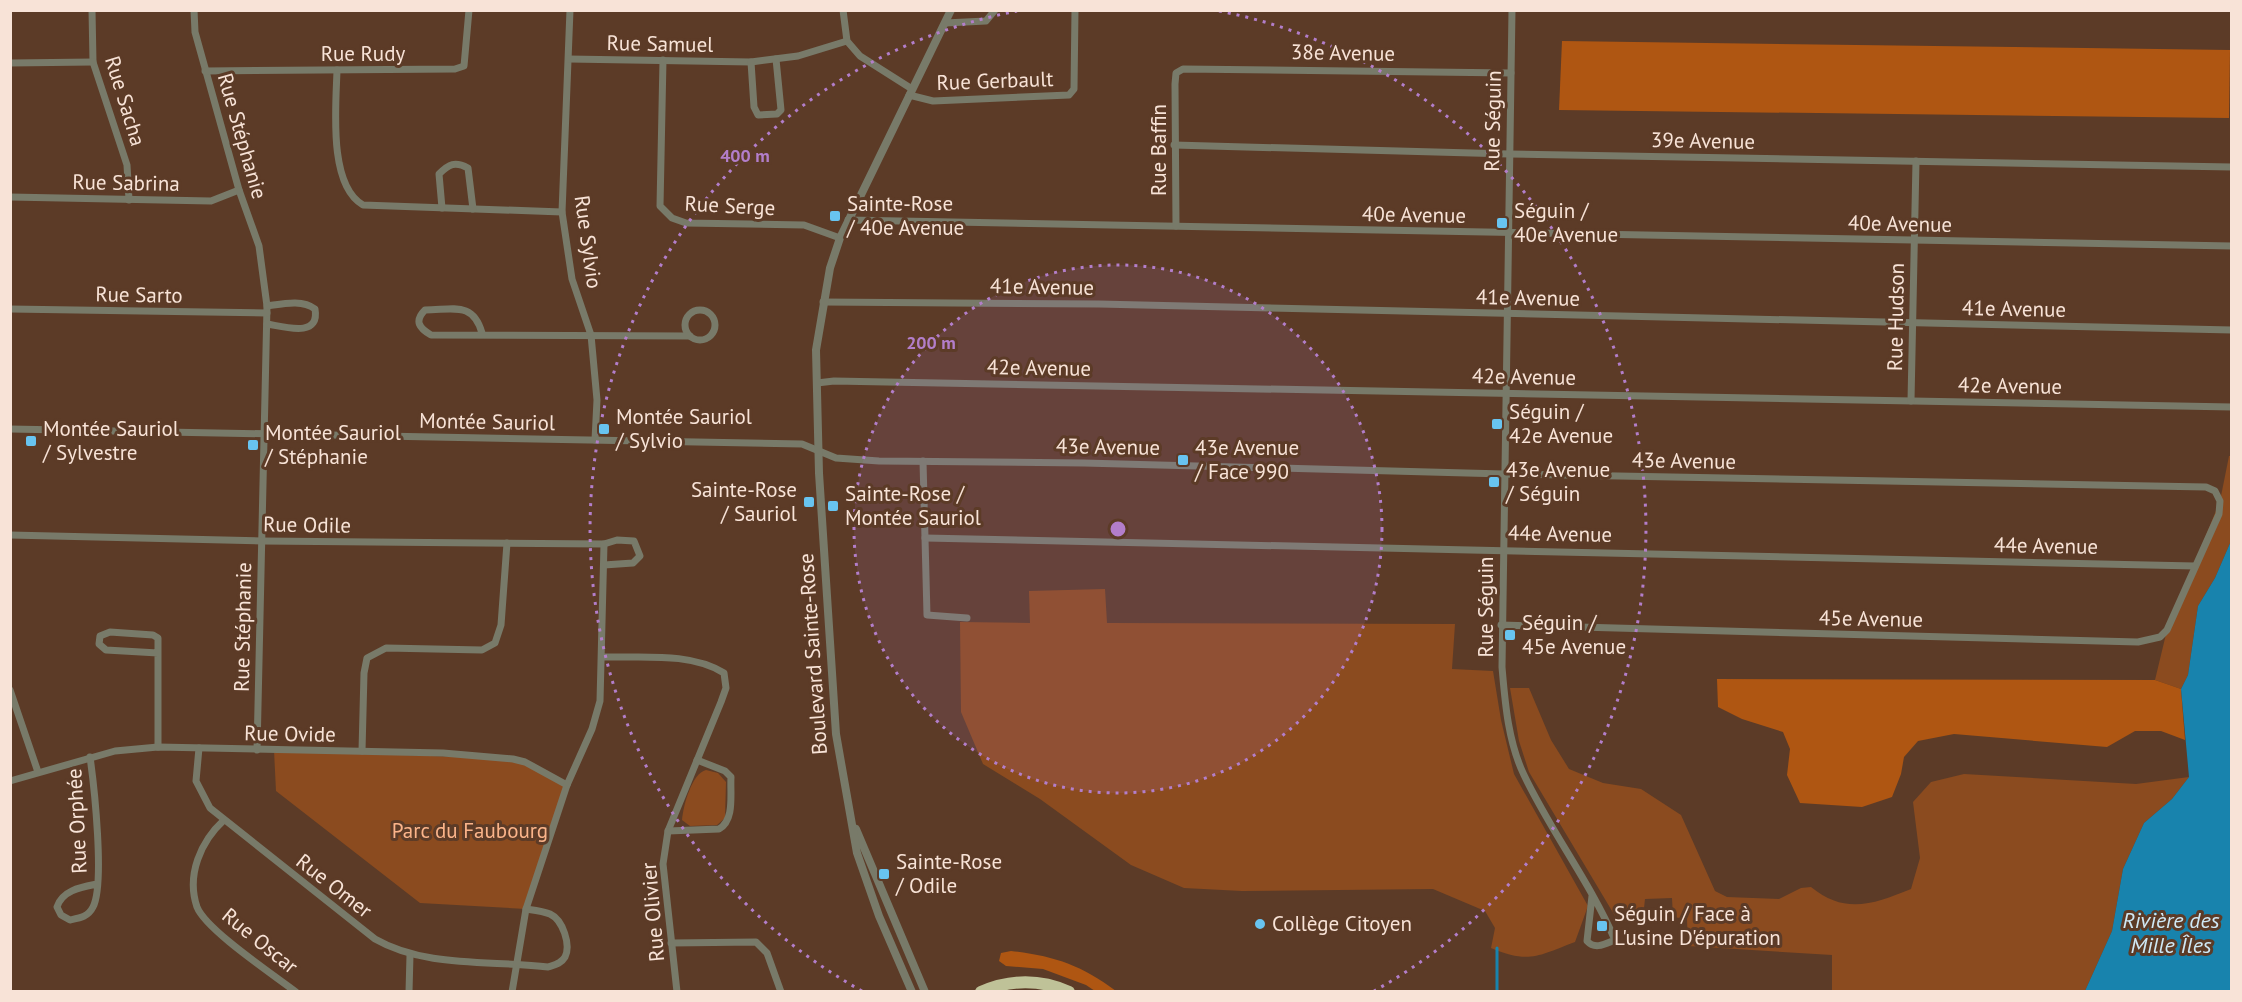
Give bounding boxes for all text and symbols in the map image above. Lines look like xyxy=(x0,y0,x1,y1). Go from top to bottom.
street label: Rue Samuel xyxy=(606,29,714,58)
street label: 38e Avenue xyxy=(1291,38,1395,67)
street label: Rue Rudy xyxy=(321,40,405,67)
street label: Rue Sacha xyxy=(99,53,152,149)
street label: Rue Gerbault xyxy=(936,65,1054,96)
street label: Rue Stéphanie xyxy=(212,70,273,202)
street label: Rue Séguin xyxy=(1478,70,1507,172)
street label: Rue Baffin xyxy=(1145,104,1172,196)
street label: 39e Avenue xyxy=(1651,126,1755,155)
text: 400 m xyxy=(720,144,770,167)
street label: Rue Sabrina xyxy=(72,168,180,197)
street label: Rue Serge xyxy=(684,190,776,221)
place label: Sainte-Rose / 40e Avenue xyxy=(846,190,964,241)
street label: Rue Sylvio xyxy=(569,194,608,290)
place label: Séguin / 40e Avenue xyxy=(1514,197,1618,248)
street label: 40e Avenue xyxy=(1362,200,1466,229)
marker: Sainte-Rose / 40e Avenue xyxy=(828,209,842,223)
street label: 40e Avenue xyxy=(1848,209,1952,238)
marker: Séguin / 40e Avenue xyxy=(1495,216,1509,230)
street label: Rue Hudson xyxy=(1881,263,1910,371)
street label: 41e Avenue xyxy=(990,272,1094,301)
street label: Rue Sarto xyxy=(95,280,183,309)
street label: 41e Avenue xyxy=(1476,283,1580,312)
street label: 41e Avenue xyxy=(1962,294,2066,323)
text: 200 m xyxy=(906,331,956,354)
street label: 42e Avenue xyxy=(987,353,1091,382)
street label: 42e Avenue xyxy=(1472,362,1576,391)
street label: 42e Avenue xyxy=(1958,371,2062,400)
place label: Séguin / 42e Avenue xyxy=(1509,398,1613,449)
place label: Montée Sauriol / Sylvio xyxy=(615,403,752,454)
street label: Montée Sauriol xyxy=(419,407,555,436)
place label: Montée Sauriol / Sylvestre xyxy=(42,415,179,466)
marker: Séguin / 42e Avenue xyxy=(1490,417,1504,431)
place label: Montée Sauriol / Stéphanie xyxy=(264,419,401,470)
marker: Montée Sauriol / Sylvio xyxy=(597,422,611,436)
street label: 43e Avenue xyxy=(1056,432,1160,461)
marker: Montée Sauriol / Sylvestre xyxy=(24,434,38,448)
place label: 43e Avenue / Face 990 xyxy=(1194,434,1299,485)
marker: Montée Sauriol / Stéphanie xyxy=(246,438,260,452)
street label: 43e Avenue xyxy=(1632,446,1736,475)
marker: 43e Avenue / Face 990 xyxy=(1176,453,1190,467)
place label: 43e Avenue / Séguin xyxy=(1505,456,1610,507)
marker: 43e Avenue / Séguin xyxy=(1487,475,1501,489)
place label: Sainte-Rose / Sauriol xyxy=(691,476,797,527)
place label: Sainte-Rose / Montée Sauriol xyxy=(845,480,981,531)
marker: Sainte-Rose / Sauriol xyxy=(802,495,816,509)
marker: Sainte-Rose / Montée Sauriol xyxy=(826,499,840,513)
street label: Rue Odile xyxy=(263,510,351,539)
centre of rings xyxy=(1108,519,1128,539)
street label: 44e Avenue xyxy=(1508,519,1612,548)
street label: 44e Avenue xyxy=(1994,531,2098,560)
street label: Boulevard Sainte-Rose xyxy=(792,552,833,756)
street label: Rue Séguin xyxy=(1472,556,1499,658)
street label: Rue Stéphanie xyxy=(228,562,257,692)
street label: 45e Avenue xyxy=(1819,604,1923,633)
place label: Séguin / 45e Avenue xyxy=(1522,609,1626,660)
marker: Séguin / 45e Avenue xyxy=(1503,628,1517,642)
street label: Rue Ovide xyxy=(244,719,336,748)
street label: Rue Orphée xyxy=(60,768,93,874)
park label: Parc du Faubourg xyxy=(392,817,548,844)
street label: Rue Omer xyxy=(291,848,378,924)
place label: Sainte-Rose / Odile xyxy=(895,848,1002,899)
street label: Rue Olivier xyxy=(635,861,670,963)
marker: Sainte-Rose / Odile xyxy=(877,867,891,881)
place label: Séguin / Face à L'usine D'épuration xyxy=(1614,900,1781,951)
street label: Rue Oscar xyxy=(217,902,304,979)
water label: Rivière des Mille Îles xyxy=(2123,906,2220,959)
place label: Collège Citoyen xyxy=(1272,910,1412,937)
marker: Collège Citoyen xyxy=(1253,917,1267,931)
marker: Séguin / Face à L'usine D'épuration xyxy=(1595,919,1609,933)

